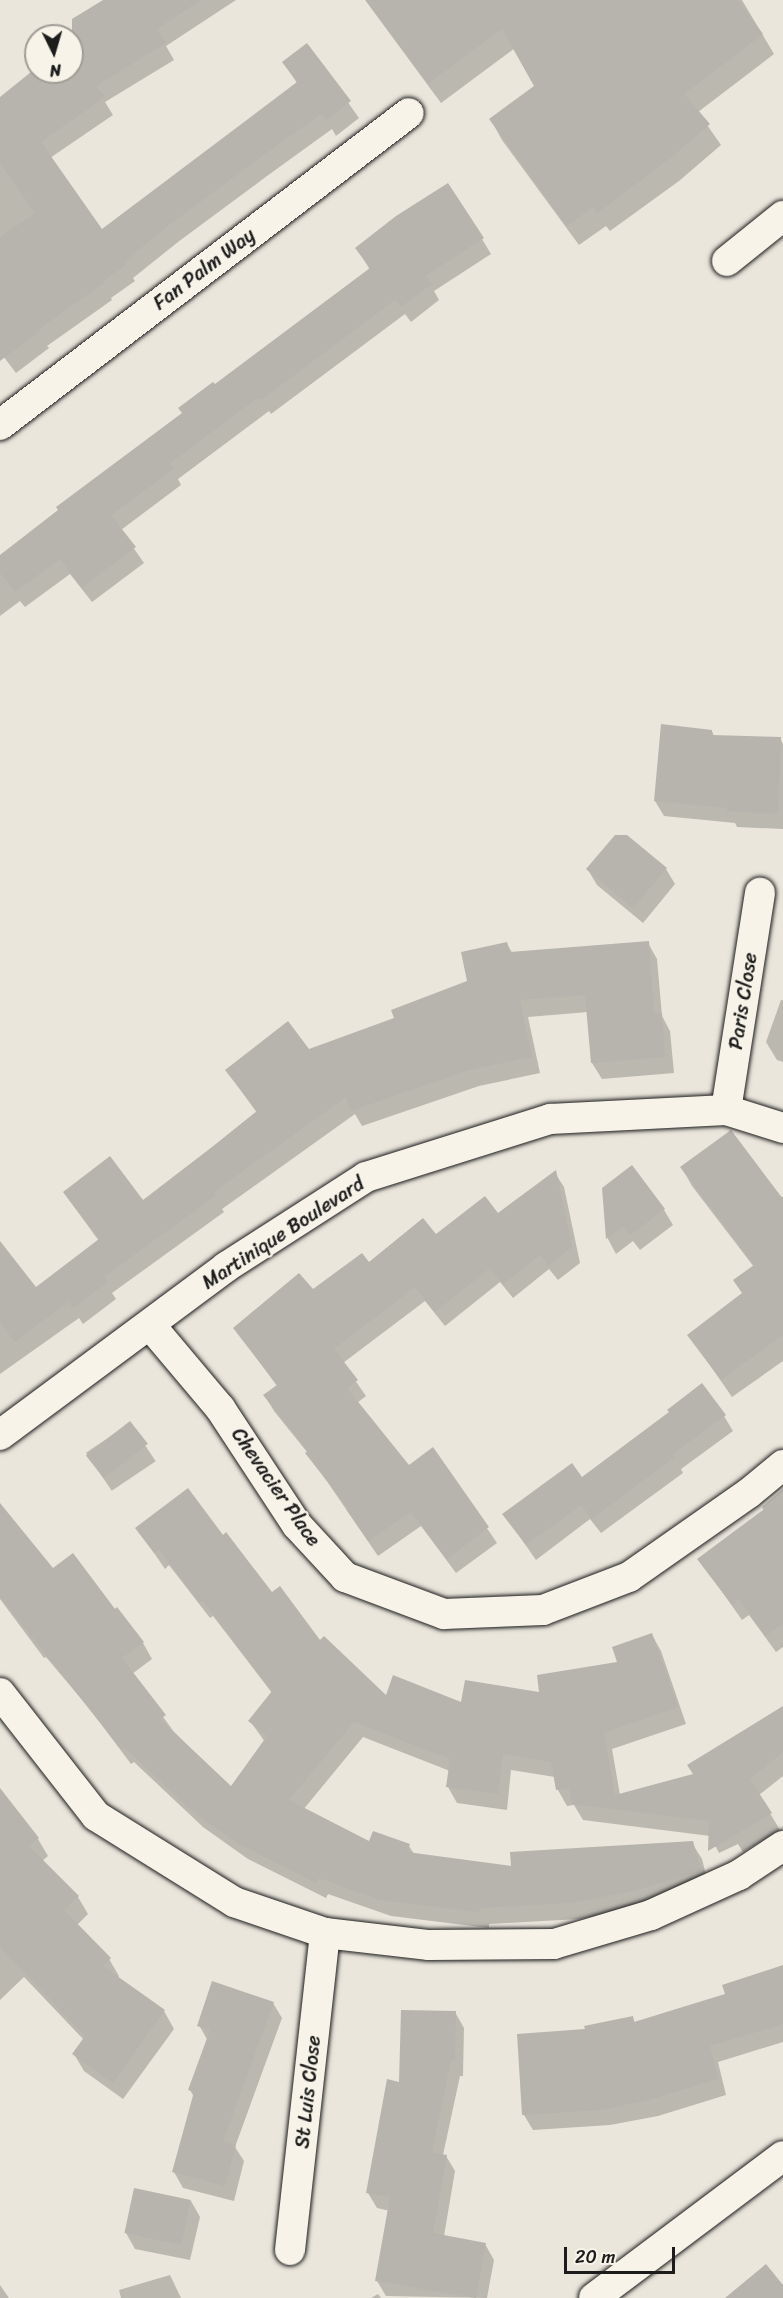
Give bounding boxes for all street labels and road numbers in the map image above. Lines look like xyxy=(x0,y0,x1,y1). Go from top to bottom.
street label: Fan Palm Way xyxy=(148,223,260,315)
street label: Paris Close xyxy=(723,951,763,1051)
street label: Martinique Boulevard xyxy=(198,1172,368,1294)
street label: Chevacier Place xyxy=(226,1423,326,1551)
street label: St Luis Close xyxy=(290,2034,326,2150)

